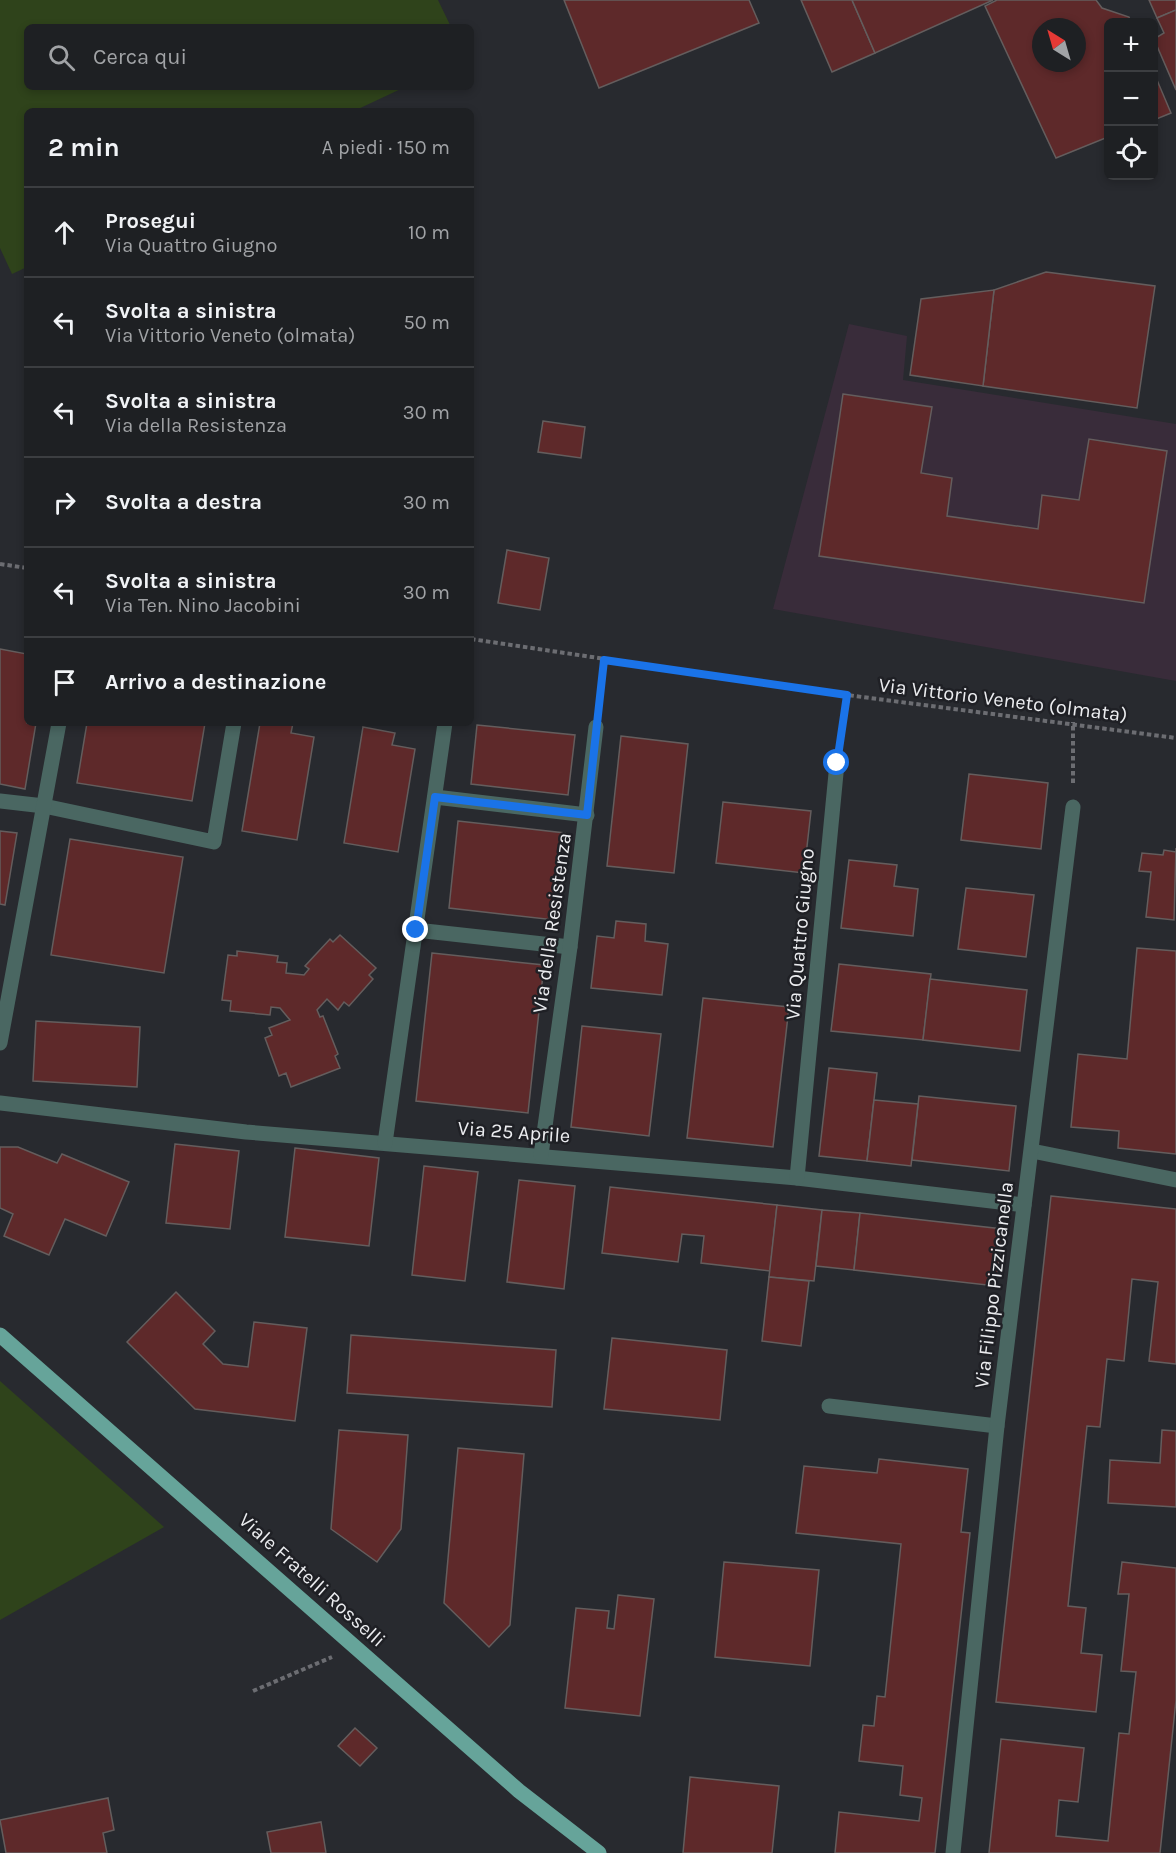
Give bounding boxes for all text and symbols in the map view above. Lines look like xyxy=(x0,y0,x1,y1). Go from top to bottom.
north arrow xyxy=(1032,18,1086,72)
map controls xyxy=(1104,18,1158,180)
button: + xyxy=(1104,18,1158,72)
search box xyxy=(24,24,474,90)
icon: search xyxy=(45,41,78,74)
text: Cerca qui xyxy=(93,44,187,70)
button: − xyxy=(1104,72,1158,126)
button: locate xyxy=(1104,126,1158,180)
text: 2 min xyxy=(48,132,120,163)
text: A piedi · 150 m xyxy=(322,136,450,159)
text: Prosegui xyxy=(105,208,196,234)
icon: ahead xyxy=(48,216,81,249)
text: 10 m xyxy=(408,221,450,244)
text: Via Quattro Giugno xyxy=(105,234,277,257)
text: Svolta a sinistra xyxy=(105,298,277,324)
icon: left xyxy=(48,306,81,339)
text: 50 m xyxy=(403,311,450,334)
text: Via Vittorio Veneto (olmata) xyxy=(105,324,355,347)
text: Svolta a sinistra xyxy=(105,388,277,414)
icon: left xyxy=(48,396,81,429)
text: 30 m xyxy=(403,401,450,424)
text: Via della Resistenza xyxy=(105,414,287,437)
icon: right xyxy=(48,486,81,519)
text: Svolta a destra xyxy=(105,489,262,515)
text: 30 m xyxy=(403,491,450,514)
text: Svolta a sinistra xyxy=(105,568,277,594)
icon: left xyxy=(48,576,81,609)
text: 30 m xyxy=(403,581,450,604)
text: Via Ten. Nino Jacobini xyxy=(105,594,301,617)
icon: arrive xyxy=(48,666,81,699)
text: Arrivo a destinazione xyxy=(105,669,326,695)
street label: Via Vittorio Veneto (olmata) xyxy=(877,673,1129,727)
route start xyxy=(823,749,849,775)
street label: Via della Resistenza xyxy=(528,831,576,1015)
street label: Via Quattro Giugno xyxy=(781,847,819,1021)
route end xyxy=(402,916,428,942)
street label: Via 25 Aprile xyxy=(457,1117,571,1147)
street label: Via Filippo Pizzicanella xyxy=(970,1180,1018,1390)
street label: Viale Fratelli Rosselli xyxy=(234,1508,390,1652)

